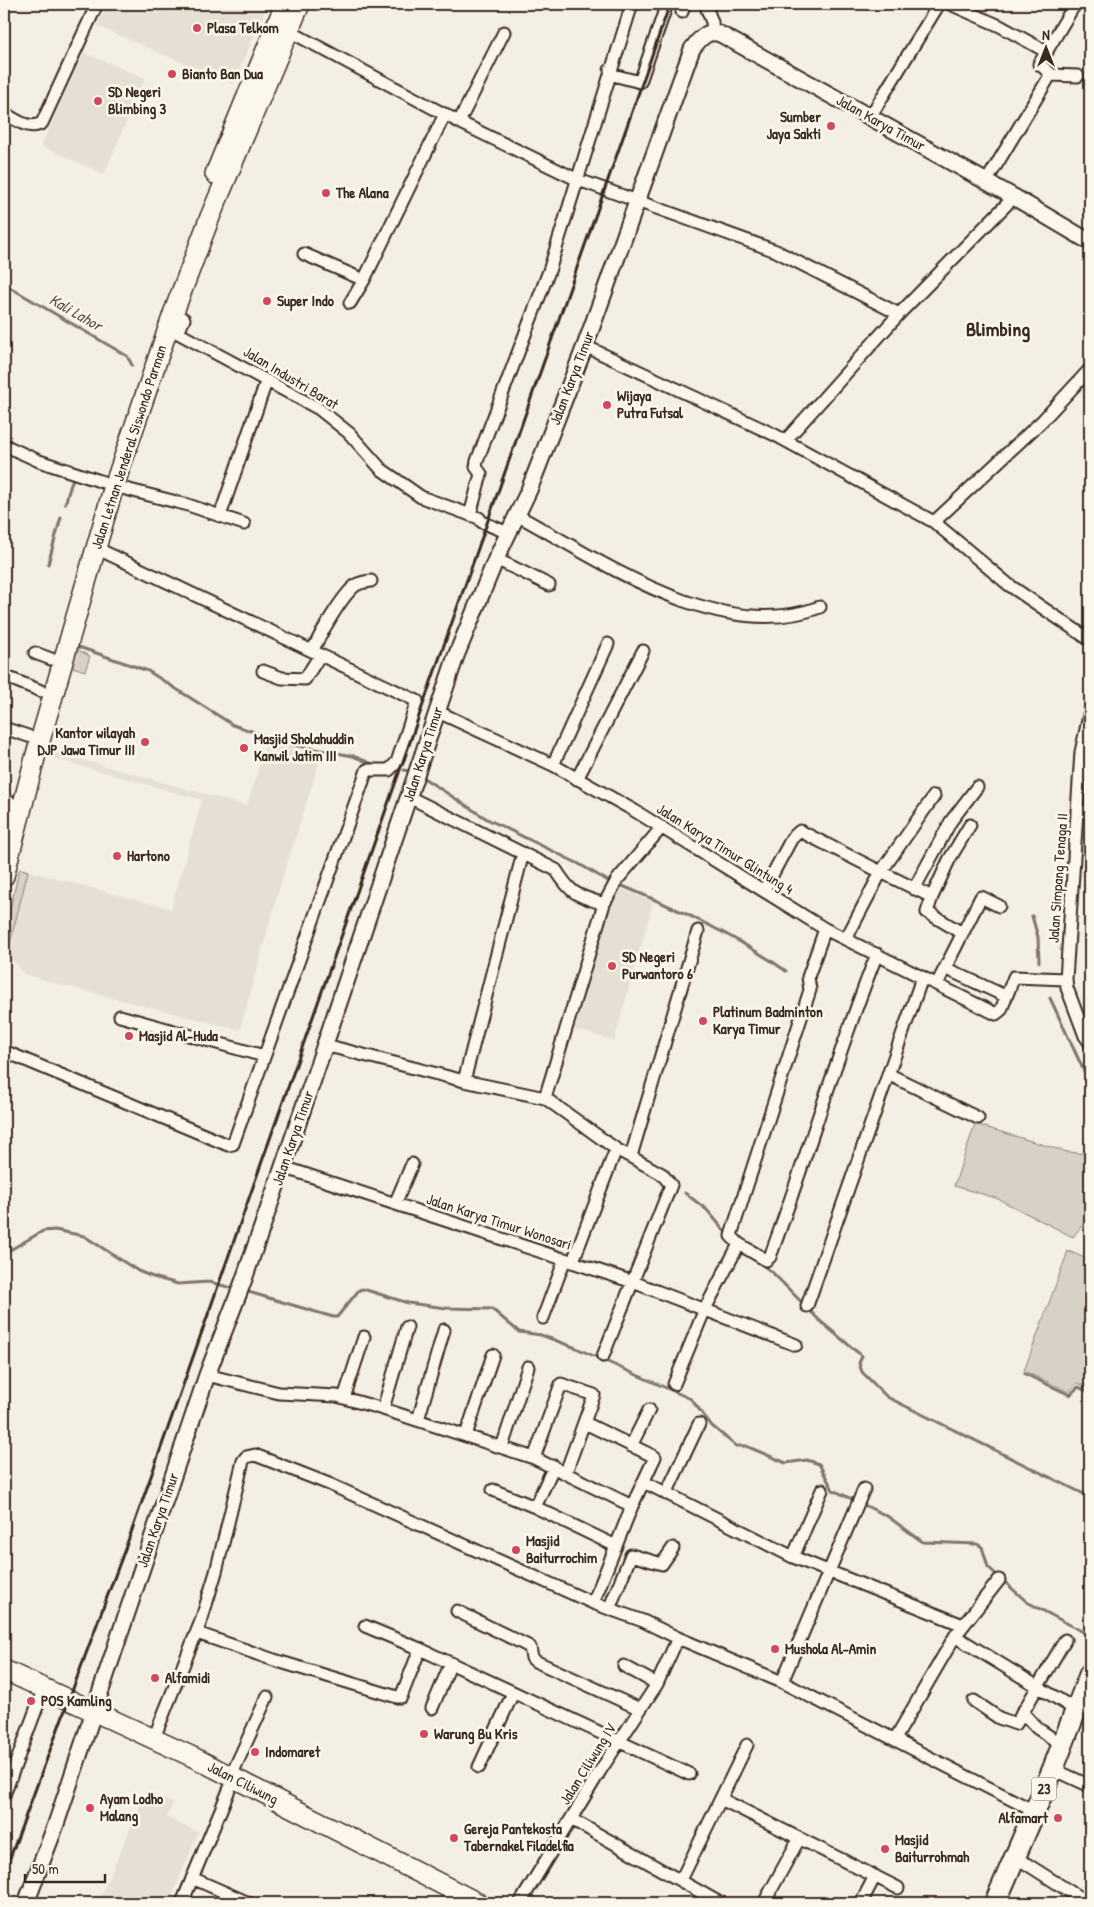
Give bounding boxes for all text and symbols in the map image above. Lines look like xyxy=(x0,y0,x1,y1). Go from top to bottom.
place label: Plasa Telkom xyxy=(207,17,279,38)
marker: Plasa Telkom xyxy=(191,22,203,34)
north arrow xyxy=(1022,22,1072,72)
text: N xyxy=(1042,25,1050,44)
place label: Bianto Ban Dua xyxy=(182,63,263,84)
marker: Bianto Ban Dua xyxy=(166,68,178,80)
place label: SD Negeri Blimbing 3 xyxy=(108,81,167,120)
street label: Jalan Karya Timur xyxy=(833,89,930,156)
marker: SD Negeri Blimbing 3 xyxy=(92,95,104,107)
place label: Sumber Jaya Sakti xyxy=(766,106,821,145)
marker: Sumber Jaya Sakti xyxy=(825,120,837,132)
place label: The Alana xyxy=(335,182,389,203)
marker: The Alana xyxy=(320,187,332,199)
water label: Kali Lahor xyxy=(46,288,108,337)
place label: Super Indo xyxy=(277,290,334,312)
marker: Super Indo xyxy=(261,295,273,307)
district label: Blimbing xyxy=(966,315,1030,343)
street label: Jalan Karya Timur xyxy=(544,328,599,428)
street label: Jalan Industri Barat xyxy=(240,341,343,415)
street label: Jalan Letnan Jenderal Siswondo Parman xyxy=(86,342,172,551)
place label: Wijaya Putra Futsal xyxy=(617,385,684,423)
marker: Wijaya Putra Futsal xyxy=(601,399,613,411)
street label: Jalan Karya Timur xyxy=(397,703,448,804)
place label: Kantor wilayah DJP Jawa Timur III xyxy=(38,722,136,760)
place label: Masjid Sholahuddin Kanwil Jatim III xyxy=(254,728,354,766)
marker: Kantor wilayah DJP Jawa Timur III xyxy=(139,736,151,748)
marker: Masjid Sholahuddin Kanwil Jatim III xyxy=(238,742,250,754)
street label: Jalan Karya Timur Glintung 4 xyxy=(653,798,798,899)
street label: Jalan Simpang Tenaga II xyxy=(1042,812,1073,943)
place label: Hartono xyxy=(127,845,170,866)
marker: Hartono xyxy=(111,850,123,862)
place label: SD Negeri Purwantoro 6 xyxy=(622,946,693,984)
marker: SD Negeri Purwantoro 6 xyxy=(606,960,618,972)
place label: Platinum Badminton Karya Timur xyxy=(713,1001,823,1040)
marker: Platinum Badminton Karya Timur xyxy=(697,1015,709,1027)
place label: Masjid Al-Huda xyxy=(139,1025,218,1046)
marker: Masjid Al-Huda xyxy=(123,1030,135,1042)
street label: Jalan Karya Timur xyxy=(266,1087,319,1188)
street label: Jalan Karya Timur Wonosari xyxy=(424,1188,574,1255)
street label: Jalan Karya Timur xyxy=(131,1469,184,1570)
place label: Masjid Baiturrochim xyxy=(526,1530,597,1568)
marker: Masjid Baiturrochim xyxy=(510,1544,522,1556)
place label: Mushola Al-Amin xyxy=(785,1638,877,1659)
marker: Mushola Al-Amin xyxy=(769,1643,781,1655)
place label: Alfamidi xyxy=(165,1667,210,1688)
marker: Alfamidi xyxy=(149,1672,161,1684)
place label: POS Kamling xyxy=(41,1690,112,1712)
marker: POS Kamling xyxy=(25,1695,37,1707)
street label: Jalan Ciliwung IV xyxy=(554,1719,621,1808)
place label: Warung Bu Kris xyxy=(434,1723,518,1745)
marker: Warung Bu Kris xyxy=(418,1728,430,1740)
place label: Indomaret xyxy=(265,1741,321,1762)
marker: Indomaret xyxy=(249,1746,261,1758)
street label: Jalan Ciliwung xyxy=(204,1756,283,1810)
road number: 23 xyxy=(1032,1778,1056,1800)
place label: Ayam Lodho Malang xyxy=(100,1788,163,1827)
marker: Ayam Lodho Malang xyxy=(84,1802,96,1814)
place label: Alfamart xyxy=(998,1807,1049,1828)
marker: Alfamart xyxy=(1052,1812,1064,1824)
place label: Gereja Pantekosta Tabernakel Filadelfia xyxy=(463,1818,574,1856)
place label: Masjid Baiturrohmah xyxy=(895,1829,970,1867)
marker: Gereja Pantekosta Tabernakel Filadelfia xyxy=(448,1832,460,1844)
marker: Masjid Baiturrohmah xyxy=(879,1843,891,1855)
scale bar xyxy=(25,1852,105,1884)
text: 50 m xyxy=(32,1858,59,1879)

